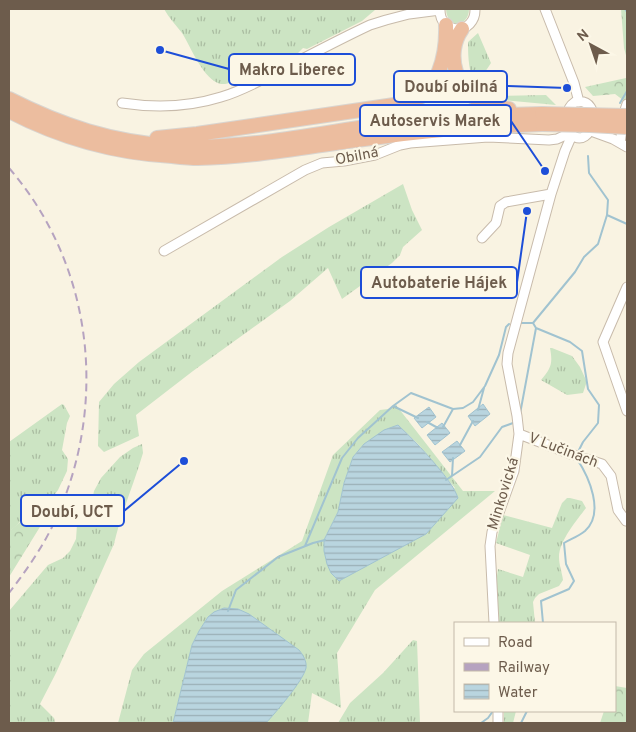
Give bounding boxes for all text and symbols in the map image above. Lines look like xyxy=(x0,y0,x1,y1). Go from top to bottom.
north arrow xyxy=(566,20,616,70)
text: N xyxy=(574,26,593,46)
callout: Makro Liberec xyxy=(229,54,355,85)
text: Makro Liberec xyxy=(239,61,345,81)
callout: Doubí obilná xyxy=(394,71,507,102)
text: Doubí obilná xyxy=(404,78,498,98)
callout: Autoservis Marek xyxy=(360,105,511,136)
text: Autoservis Marek xyxy=(369,112,501,132)
street label: Obilná xyxy=(334,144,380,170)
callout: Autobaterie Hájek xyxy=(361,267,517,298)
text: Autobaterie Hájek xyxy=(371,274,507,294)
street label: V Lučinách xyxy=(525,429,601,473)
street label: Minkovická xyxy=(484,455,524,533)
callout: Doubí, UCT xyxy=(21,495,124,526)
text: Doubí, UCT xyxy=(31,503,114,523)
legend xyxy=(454,622,616,712)
text: Road xyxy=(498,634,533,653)
text: Railway xyxy=(498,659,550,678)
text: Water xyxy=(498,684,538,703)

